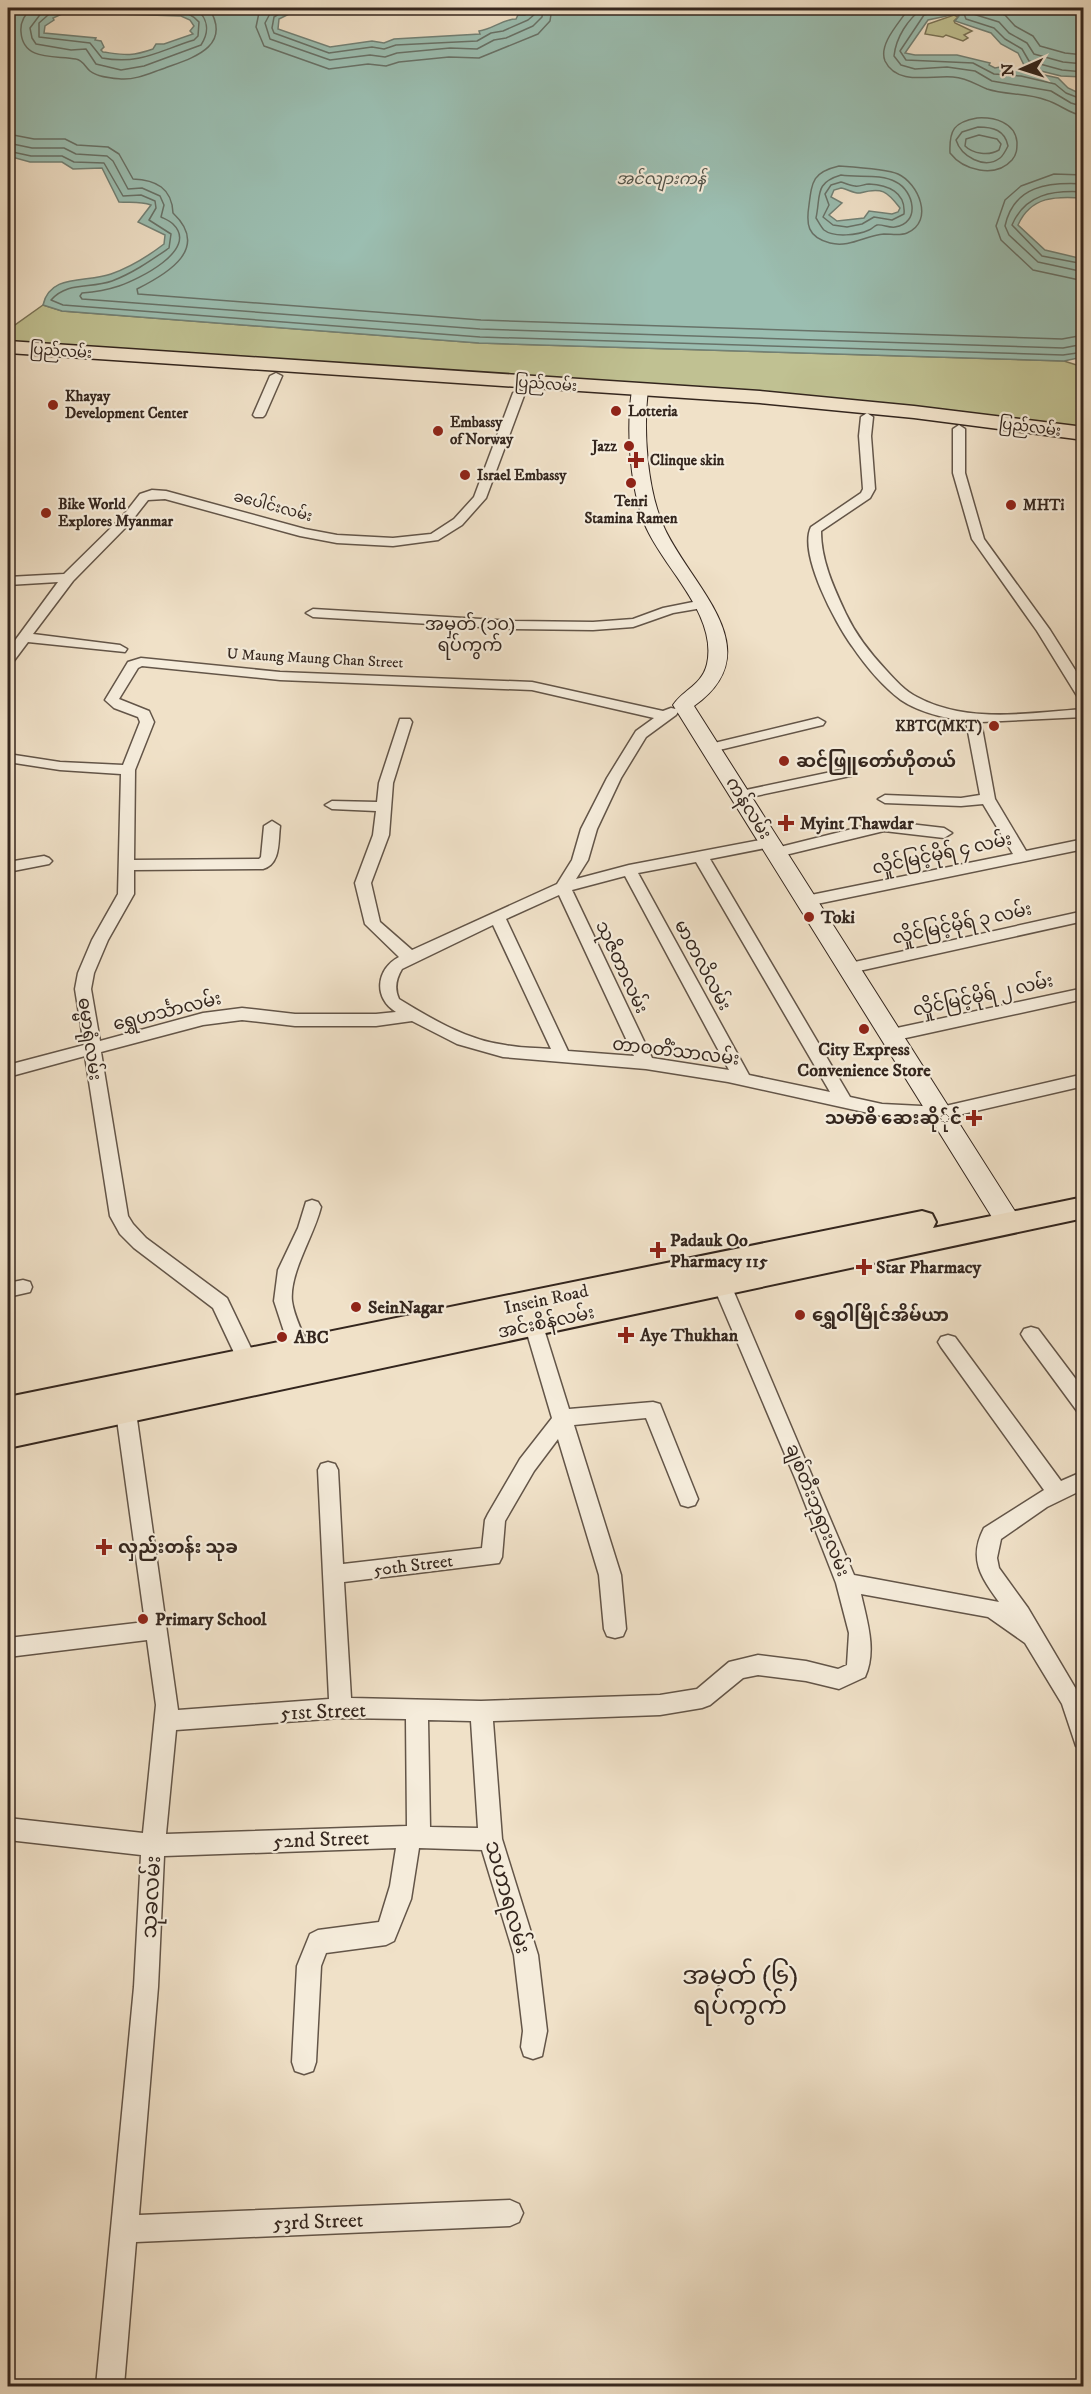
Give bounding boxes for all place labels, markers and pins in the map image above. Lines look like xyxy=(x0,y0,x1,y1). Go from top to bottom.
place label: Khayay Development Center xyxy=(65,387,189,423)
marker: Khayay Development Center xyxy=(46,398,60,412)
place label: Lotteria xyxy=(628,402,678,421)
marker: Lotteria xyxy=(609,404,623,418)
place label: Embassy of Norway xyxy=(450,413,514,449)
marker: Embassy of Norway xyxy=(431,424,445,438)
place label: Jazz xyxy=(590,437,617,456)
marker: Jazz xyxy=(622,439,636,453)
marker: Clinque skin xyxy=(627,451,645,469)
place label: Clinque skin xyxy=(650,451,725,471)
place label: Israel Embassy xyxy=(477,466,567,485)
marker: Israel Embassy xyxy=(458,468,472,482)
marker: Tenri Stamina Ramen xyxy=(624,476,638,490)
place label: Tenri Stamina Ramen xyxy=(584,492,678,528)
place label: Bike World Explores Myanmar xyxy=(58,495,174,531)
place label: MHTi xyxy=(1023,496,1065,515)
marker: MHTi xyxy=(1004,498,1018,512)
marker: Bike World Explores Myanmar xyxy=(39,506,53,520)
place label: KBTC(MKT) xyxy=(895,717,982,736)
marker: KBTC(MKT) xyxy=(987,719,1001,733)
place label: ဆင်ဖြူတော်ဟိုတယ် xyxy=(796,749,956,775)
marker: ဆင်ဖြူတော်ဟိုတယ် xyxy=(777,754,791,768)
place label: Myint Thawdar xyxy=(800,813,914,835)
marker: Myint Thawdar xyxy=(777,814,795,832)
place label: Toki xyxy=(820,907,855,929)
marker: Toki xyxy=(802,910,816,924)
marker: City Express Convenience Store xyxy=(857,1022,871,1036)
place label: City Express Convenience Store xyxy=(797,1039,931,1082)
place label: သမာဓိ ဆေးဆို်ုင် xyxy=(825,1106,962,1132)
marker: သမာဓိ ဆေးဆို်ုင် xyxy=(967,1111,981,1125)
place label: Padauk Oo Pharmacy 115 xyxy=(670,1230,768,1273)
marker: Padauk Oo Pharmacy 115 xyxy=(651,1243,665,1257)
place label: Star Pharmacy xyxy=(876,1257,982,1279)
marker: Star Pharmacy xyxy=(857,1260,871,1274)
place label: SeinNagar xyxy=(368,1297,444,1319)
marker: SeinNagar xyxy=(349,1300,363,1314)
place label: ရွှေဝါမြိုင်အိမ်ယာ xyxy=(812,1303,949,1329)
marker: ရွှေဝါမြိုင်အိမ်ယာ xyxy=(793,1308,807,1322)
place label: Aye Thukhan xyxy=(639,1325,739,1347)
marker: Aye Thukhan xyxy=(617,1326,635,1344)
place label: ABC xyxy=(293,1327,329,1349)
marker: ABC xyxy=(275,1330,289,1344)
place label: လှည်းတန်း သုခ xyxy=(118,1535,238,1561)
marker: လှည်းတန်း သုခ xyxy=(95,1538,113,1556)
place label: Primary School xyxy=(155,1609,267,1631)
marker: Primary School xyxy=(136,1612,150,1626)

